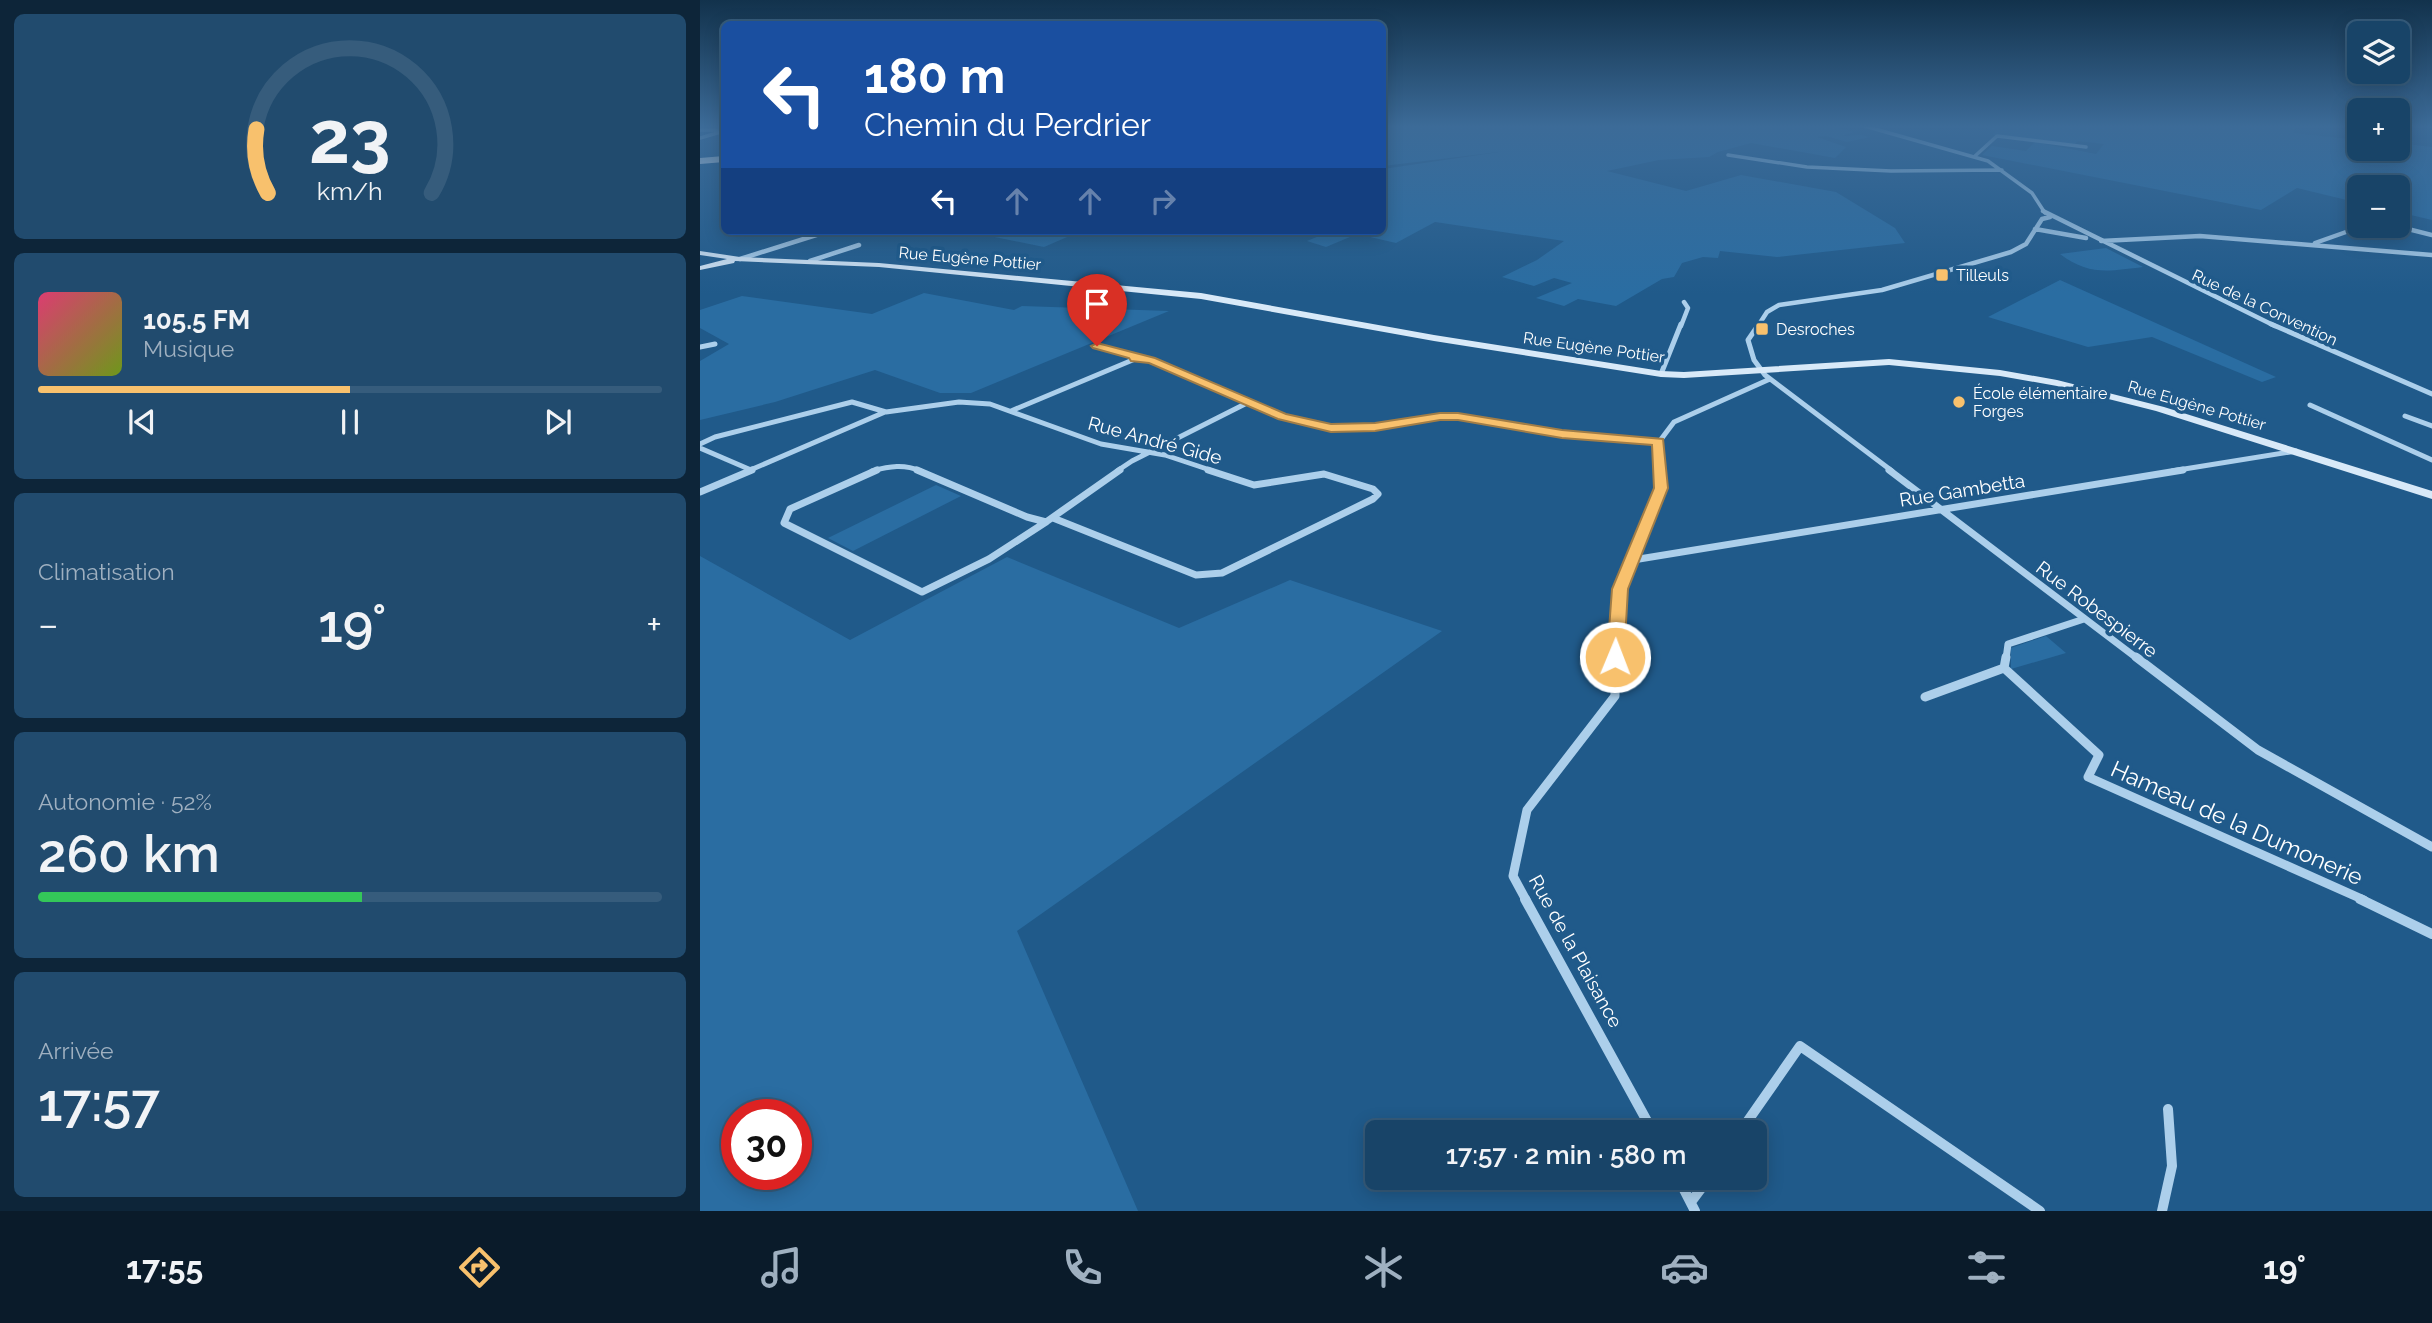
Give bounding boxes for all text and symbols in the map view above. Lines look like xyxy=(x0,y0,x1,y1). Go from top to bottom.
map controls xyxy=(2347,21,2410,238)
button: layers xyxy=(2347,21,2410,84)
text: 180 m xyxy=(864,47,1005,104)
icon: left xyxy=(749,49,840,140)
text: 23 xyxy=(309,95,391,180)
button: + xyxy=(2347,98,2410,161)
text: Chemin du Perdrier xyxy=(864,106,1151,143)
button: − xyxy=(2347,175,2410,238)
text: km/h xyxy=(317,176,383,206)
icon: left xyxy=(925,182,963,220)
icon: ahead xyxy=(998,182,1036,220)
icon: ahead xyxy=(1071,182,1109,220)
icon: right xyxy=(1144,182,1182,220)
street label: Rue Eugène Pottier xyxy=(898,243,1042,274)
street label: Rue de la Convention xyxy=(2189,265,2340,349)
place label: Tilleuls xyxy=(1956,266,2009,285)
marker: Tilleuls xyxy=(1934,267,1950,283)
pin xyxy=(1067,274,1127,346)
icon: arrive xyxy=(1078,285,1116,323)
text: 105.5 FM xyxy=(143,305,250,335)
place label: Desroches xyxy=(1776,320,1855,339)
marker: Desroches xyxy=(1754,321,1770,337)
street label: Rue Eugène Pottier xyxy=(1522,328,1666,367)
text: Musique xyxy=(143,335,234,362)
street label: Rue Eugène Pottier xyxy=(2126,377,2269,434)
place label: École élémentaire Forges xyxy=(1973,383,2107,421)
marker: École élémentaire Forges xyxy=(1951,394,1967,410)
icon: previous xyxy=(123,403,161,441)
icon: pause xyxy=(331,403,369,441)
icon: next xyxy=(539,403,577,441)
street label: Rue André Gide xyxy=(1086,412,1224,468)
street label: Rue Gambetta xyxy=(1898,469,2026,511)
street label: Rue Robespierre xyxy=(2032,556,2162,662)
text: Climatisation xyxy=(38,558,175,585)
text: 19° xyxy=(318,593,386,654)
text: − xyxy=(38,602,58,647)
text: + xyxy=(646,602,662,647)
position arrow xyxy=(1578,620,1652,694)
street label: Hameau de la Dumonerie xyxy=(2107,755,2367,890)
text: Autonomie · 52% xyxy=(38,788,212,815)
text: 260 km xyxy=(38,823,220,884)
street label: Rue de la Plaisance xyxy=(1525,871,1627,1031)
text: Arrivée xyxy=(38,1037,114,1064)
text: 17:57 xyxy=(38,1072,160,1133)
speed limit sign: 30 xyxy=(721,1099,812,1190)
text: 17:57 · 2 min · 580 m xyxy=(1446,1140,1686,1170)
icon: directions xyxy=(455,1243,504,1292)
icon: music xyxy=(757,1243,806,1292)
icon: phone xyxy=(1058,1243,1107,1292)
icon: climate xyxy=(1359,1243,1408,1292)
icon: car xyxy=(1660,1243,1709,1292)
icon: filters xyxy=(1962,1243,2011,1292)
text: 17:55 xyxy=(126,1249,203,1286)
text: 19° xyxy=(2263,1249,2306,1286)

